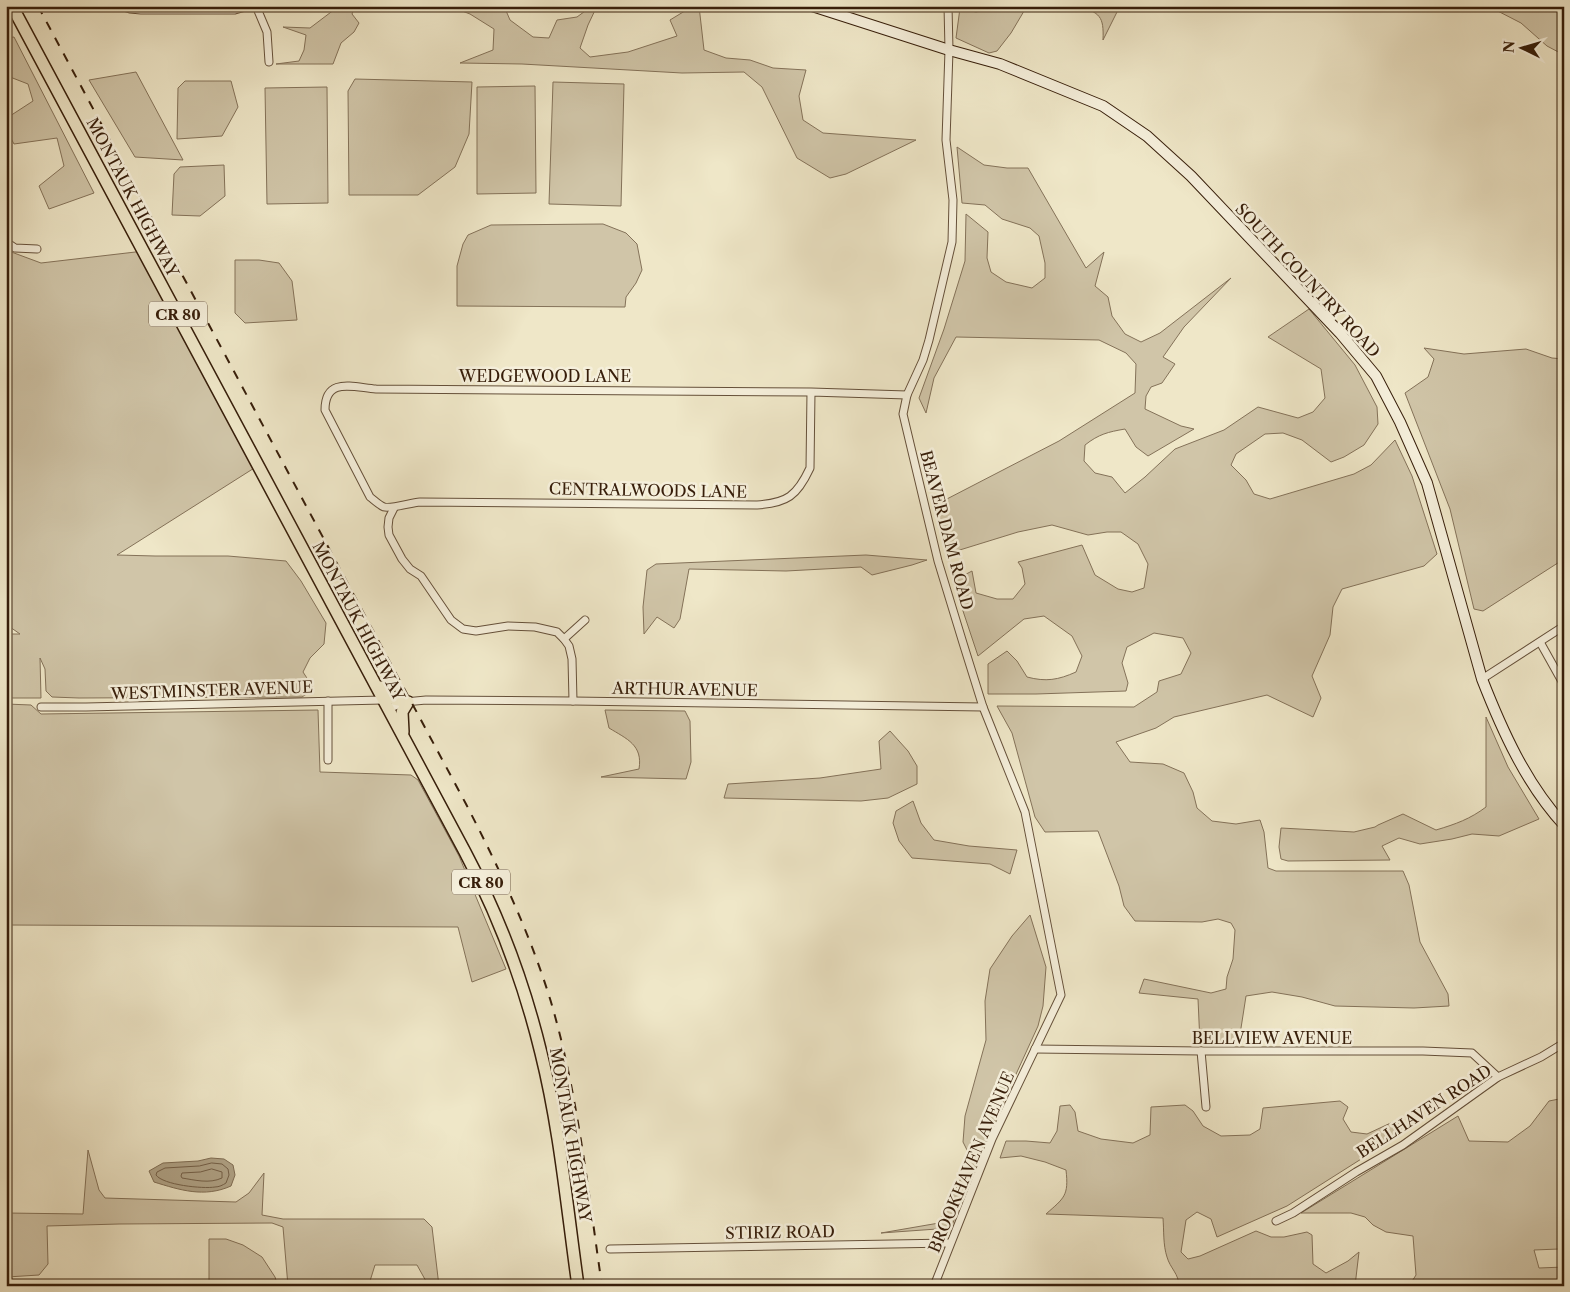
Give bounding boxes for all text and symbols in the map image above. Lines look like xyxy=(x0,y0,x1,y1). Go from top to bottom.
north arrow xyxy=(1498,22,1548,72)
text: N xyxy=(1500,40,1519,54)
street label: MONTAUK HIGHWAY xyxy=(83,114,184,281)
street label: SOUTH COUNTRY ROAD xyxy=(1231,199,1385,361)
road number: CR 80 xyxy=(149,302,207,326)
street label: WEDGEWOOD LANE xyxy=(458,366,631,386)
street label: BEAVER DAM ROAD xyxy=(916,448,978,612)
street label: CENTRALWOODS LANE xyxy=(549,478,747,502)
street label: MONTAUK HIGHWAY xyxy=(309,538,410,705)
street label: WESTMINSTER AVENUE xyxy=(109,676,314,704)
street label: ARTHUR AVENUE xyxy=(611,678,758,700)
road number: CR 80 xyxy=(452,870,510,894)
street label: BELLVIEW AVENUE xyxy=(1192,1028,1352,1048)
street label: MONTAUK HIGHWAY xyxy=(546,1046,596,1225)
street label: BELLHAVEN ROAD xyxy=(1353,1060,1495,1162)
street label: BROOKHAVEN AVENUE xyxy=(924,1068,1018,1256)
street label: STIRIZ ROAD xyxy=(725,1221,835,1243)

